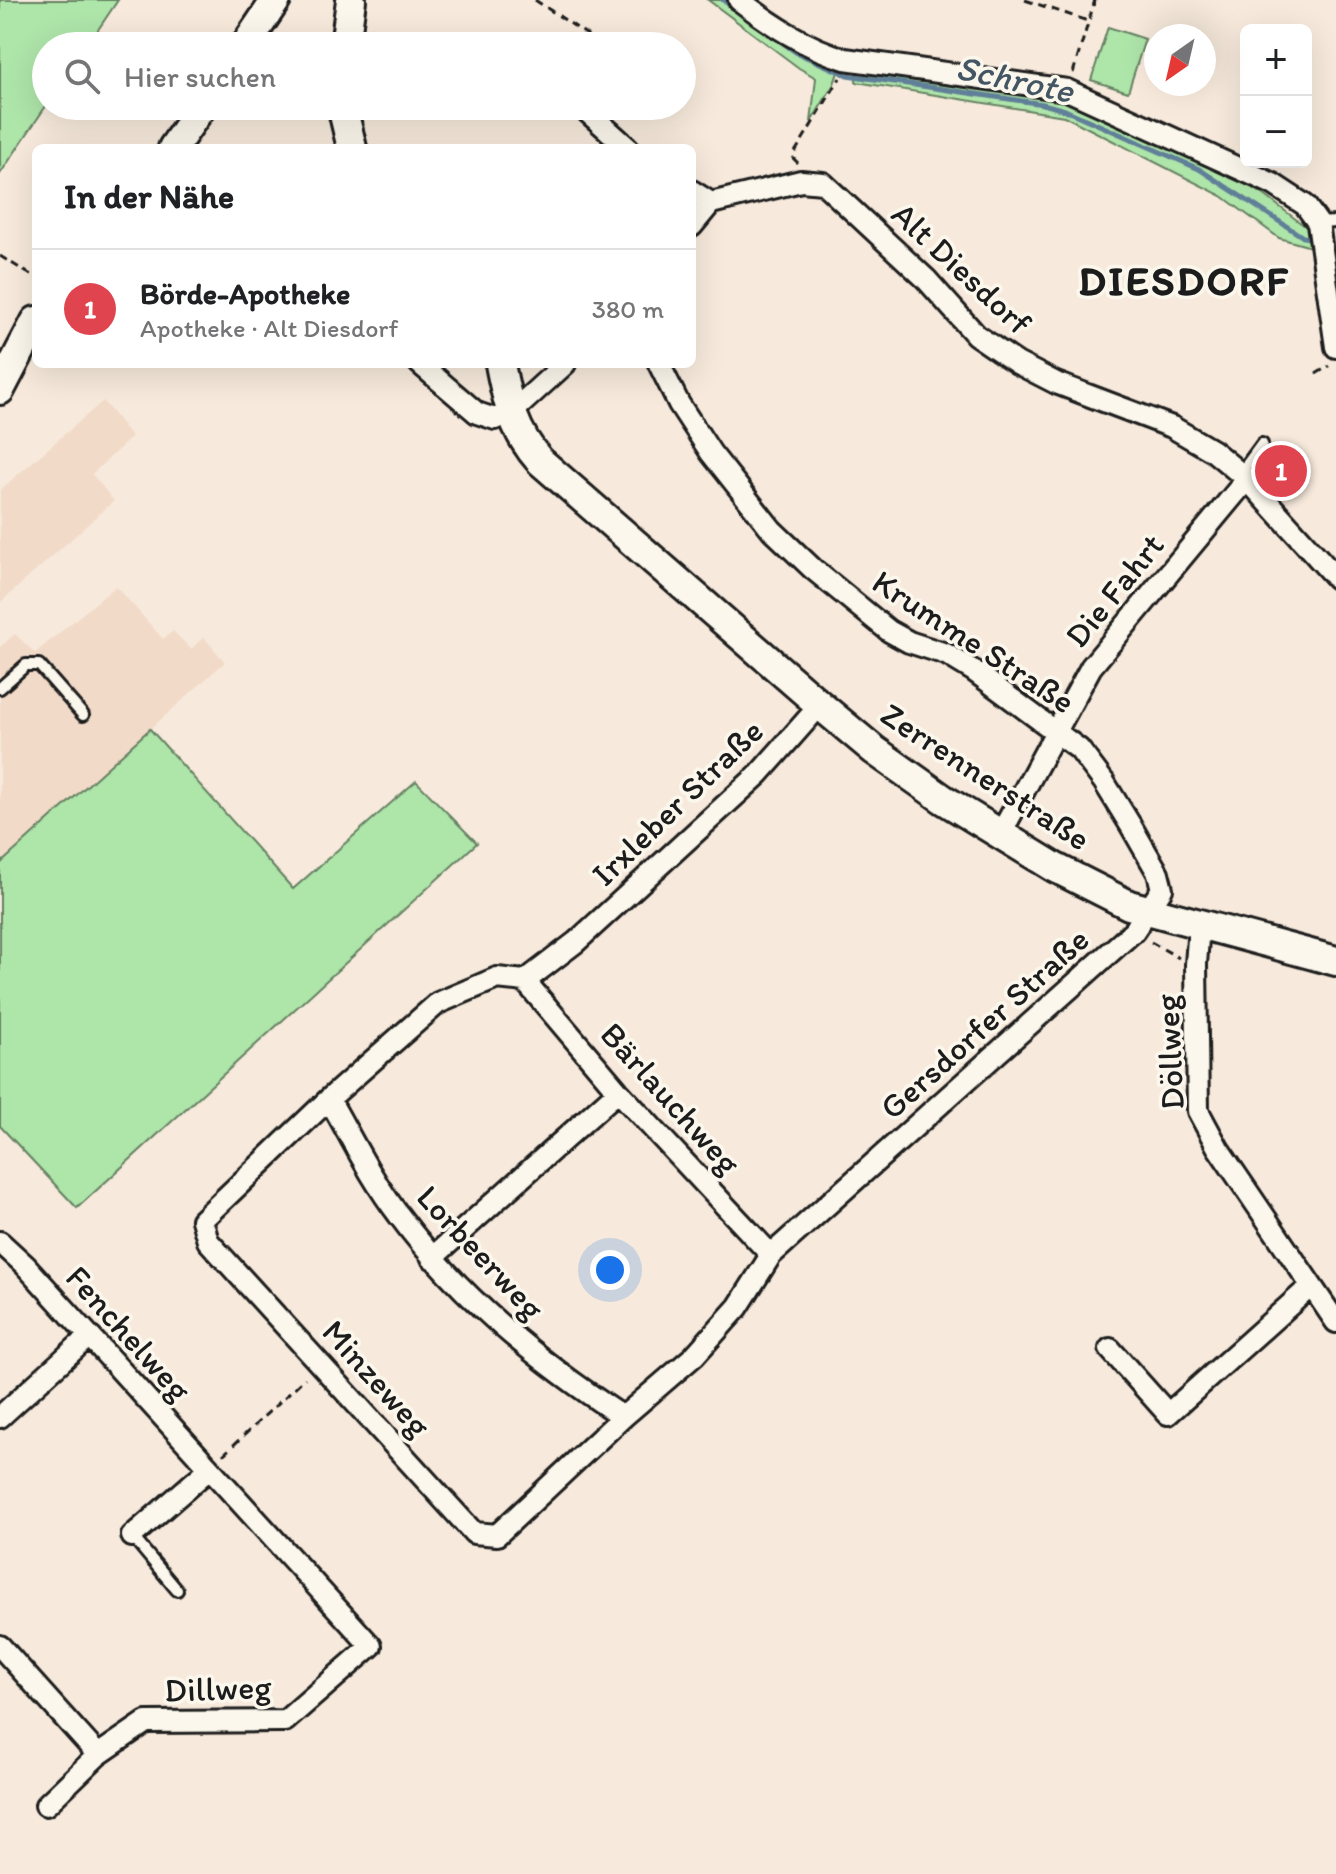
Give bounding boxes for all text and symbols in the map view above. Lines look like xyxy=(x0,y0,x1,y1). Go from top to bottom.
north arrow xyxy=(1144,24,1216,96)
map controls xyxy=(1240,24,1312,168)
button: + xyxy=(1240,24,1312,96)
search box xyxy=(32,32,696,120)
water label: Schrote xyxy=(952,45,1079,112)
icon: search xyxy=(60,54,104,98)
text: Hier suchen xyxy=(124,58,276,95)
button: − xyxy=(1240,96,1312,168)
text: In der Nähe xyxy=(64,176,234,217)
street label: Alt Diesdorf xyxy=(883,193,1040,344)
district label: DIESDORF xyxy=(1078,255,1290,306)
text: Börde-Apotheke xyxy=(140,275,350,312)
text: 1 xyxy=(84,293,96,325)
text: 380 m xyxy=(592,293,664,325)
text: Apotheke · Alt Diesdorf xyxy=(140,312,398,344)
pin: 1 xyxy=(1255,441,1307,501)
street label: Die Fahrt xyxy=(1056,525,1173,655)
street label: Krumme Straße xyxy=(865,561,1083,722)
street label: Zerrennerstraße xyxy=(873,694,1098,859)
street label: Irxleber Straße xyxy=(583,710,772,894)
street label: Gersdorfer Straße xyxy=(871,919,1097,1128)
street label: Döllweg xyxy=(1146,992,1193,1111)
street label: Bärlauchweg xyxy=(592,1014,750,1183)
street label: Lorbeerweg xyxy=(408,1177,554,1328)
your location xyxy=(590,1250,630,1290)
street label: Fenchelweg xyxy=(57,1257,200,1410)
street label: Minzeweg xyxy=(313,1311,440,1446)
street label: Dillweg xyxy=(164,1666,273,1711)

